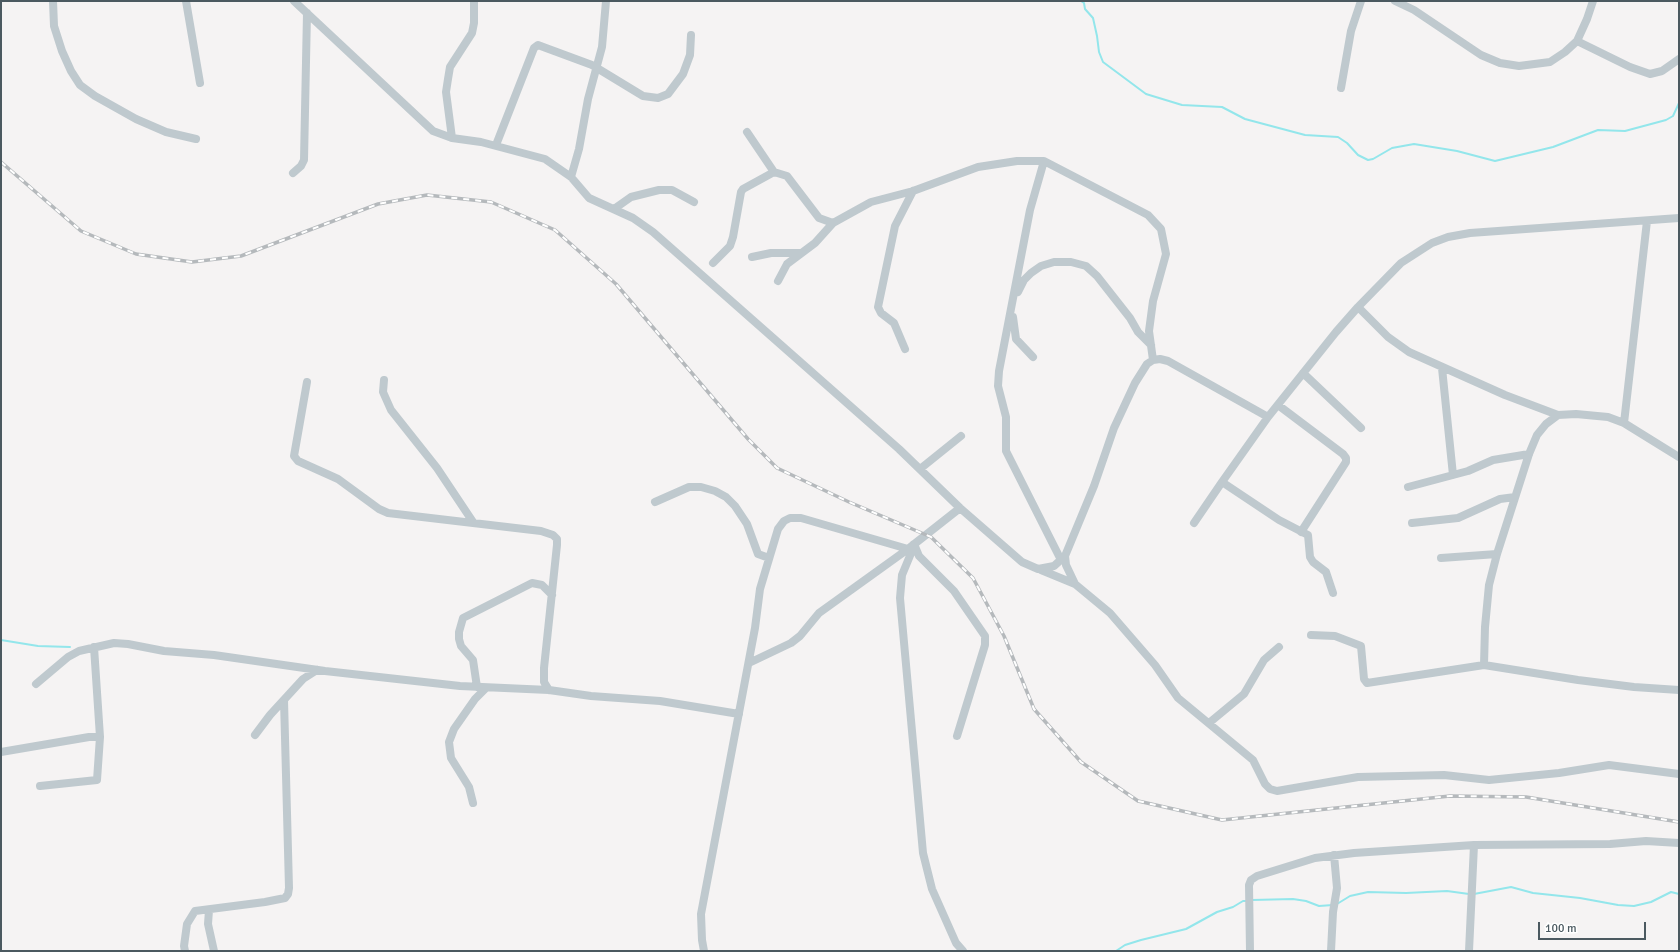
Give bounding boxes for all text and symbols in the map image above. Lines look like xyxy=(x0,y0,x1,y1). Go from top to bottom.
scale bar xyxy=(1540,914,1648,940)
text: 100 m xyxy=(1545,921,1577,936)

